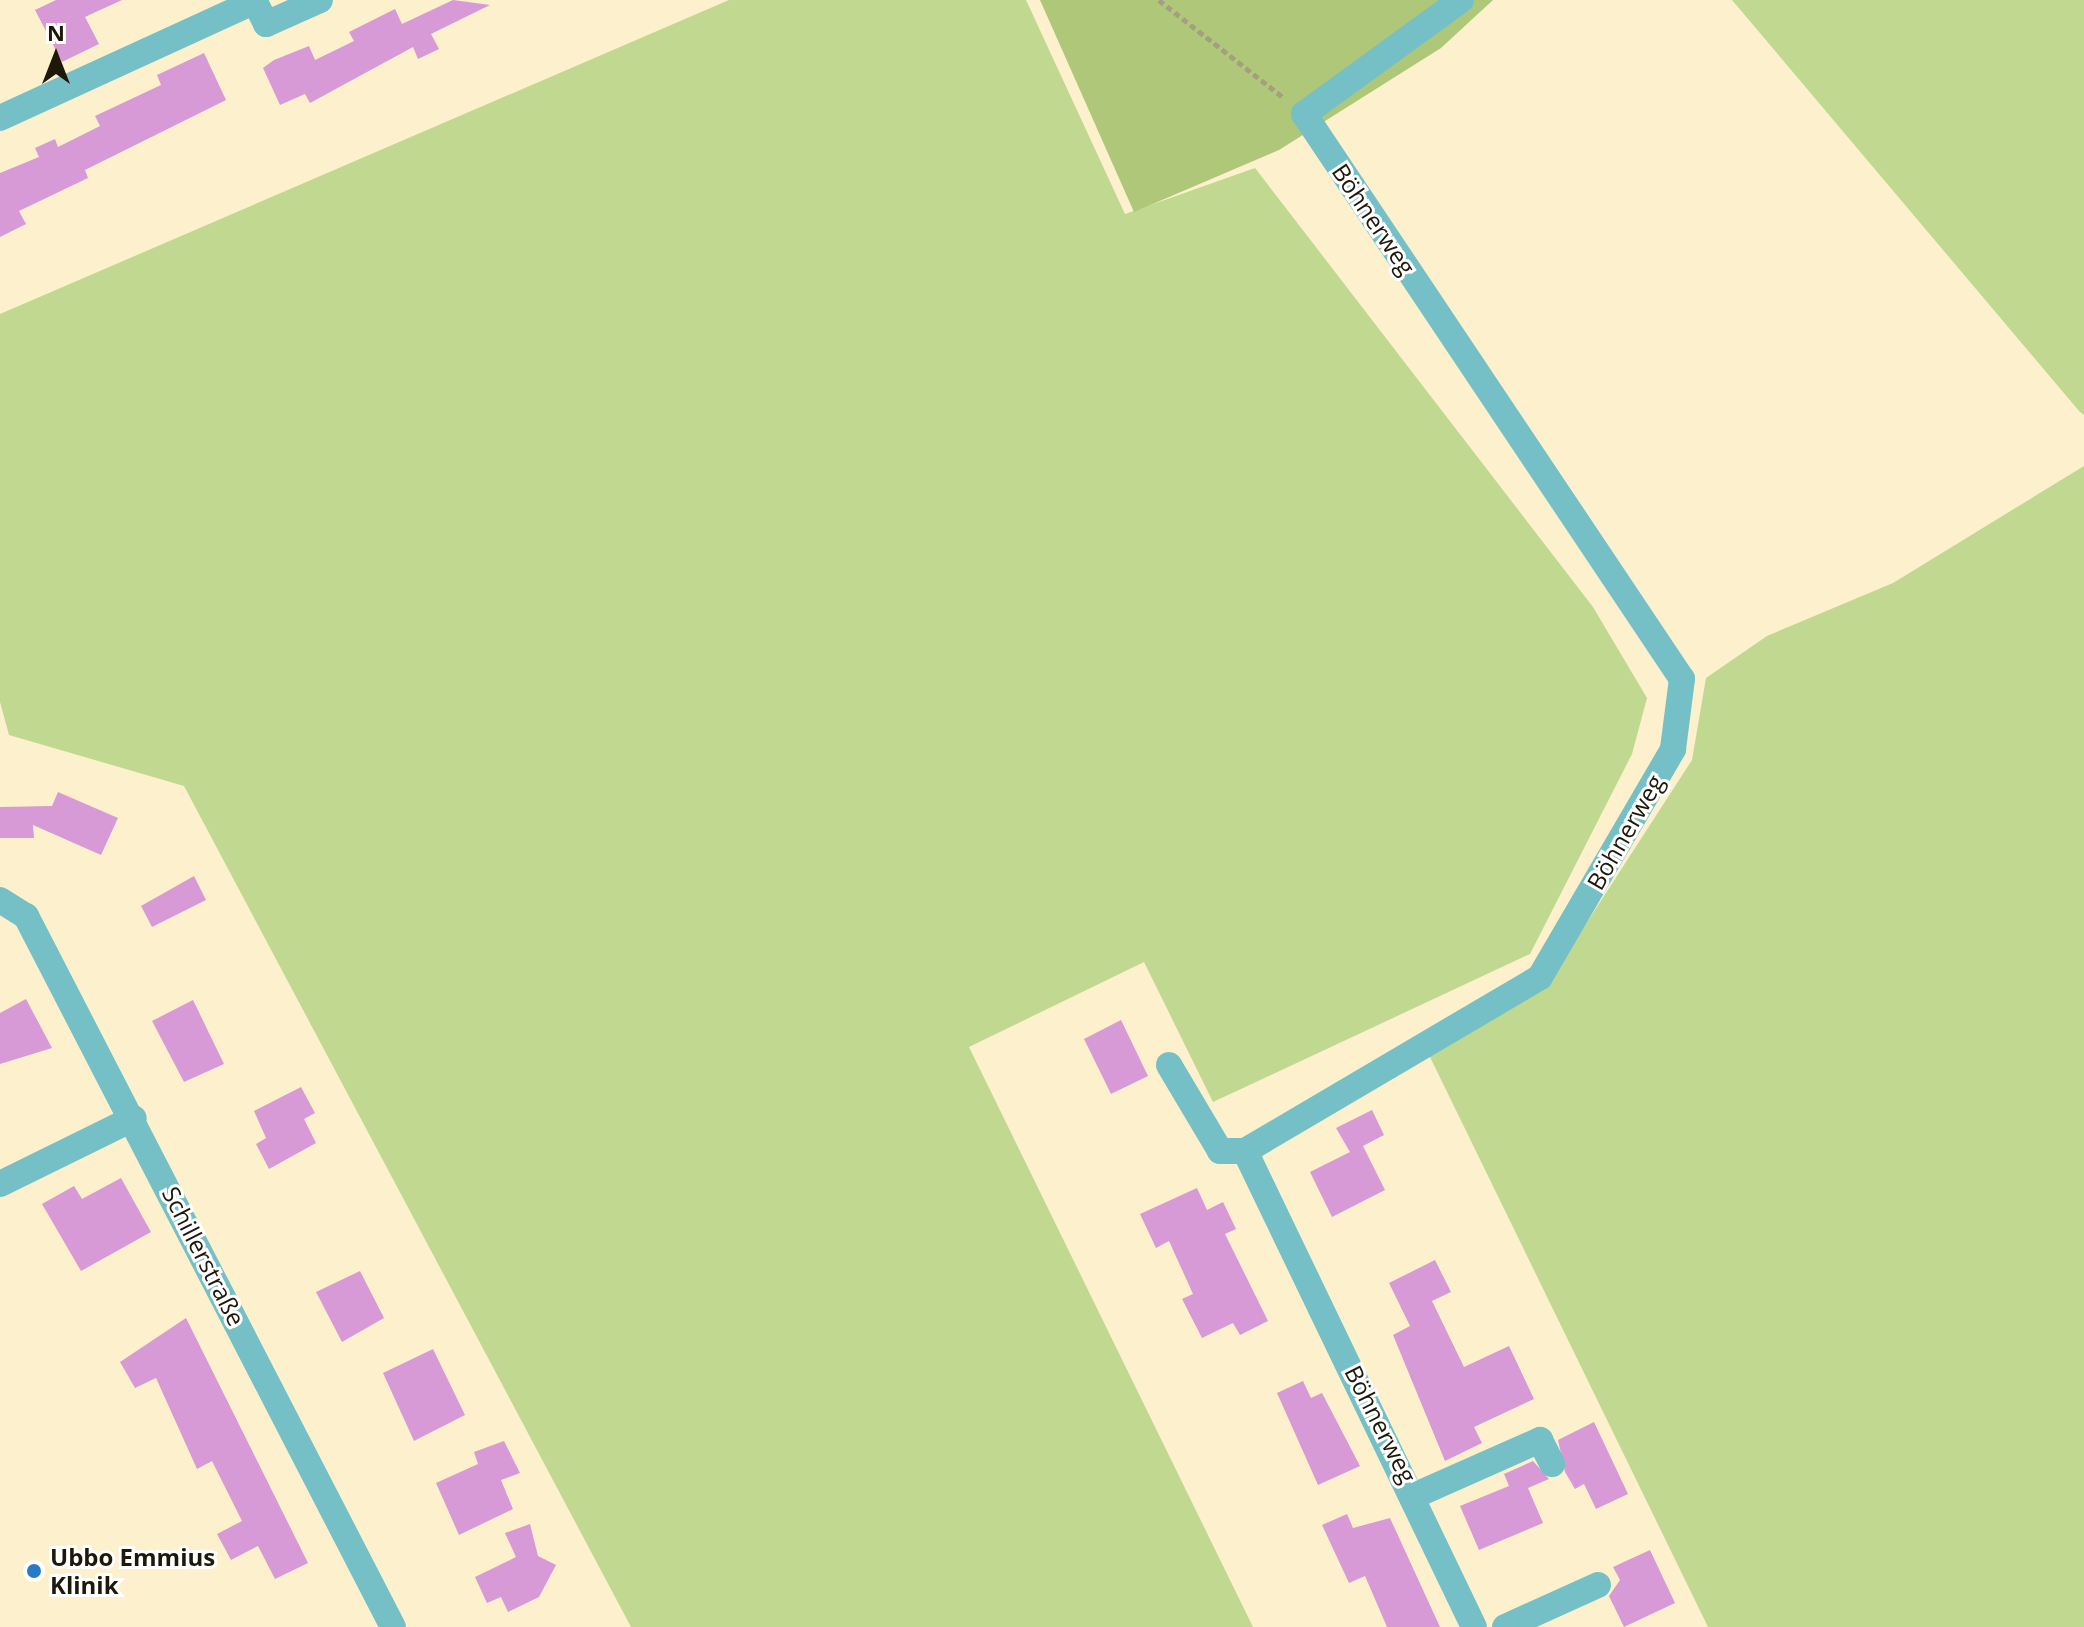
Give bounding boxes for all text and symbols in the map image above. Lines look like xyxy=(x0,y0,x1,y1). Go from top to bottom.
north arrow xyxy=(16,16,96,96)
text: N xyxy=(47,17,65,47)
street label: Böhnerweg xyxy=(1326,158,1422,280)
street label: Böhnerweg xyxy=(1581,769,1669,895)
street label: Schillerstraße xyxy=(157,1182,251,1330)
street label: Böhnerweg xyxy=(1339,1361,1423,1487)
place label: Ubbo Emmius Klinik xyxy=(50,1543,215,1599)
marker: Ubbo Emmius Klinik xyxy=(25,1562,43,1580)

